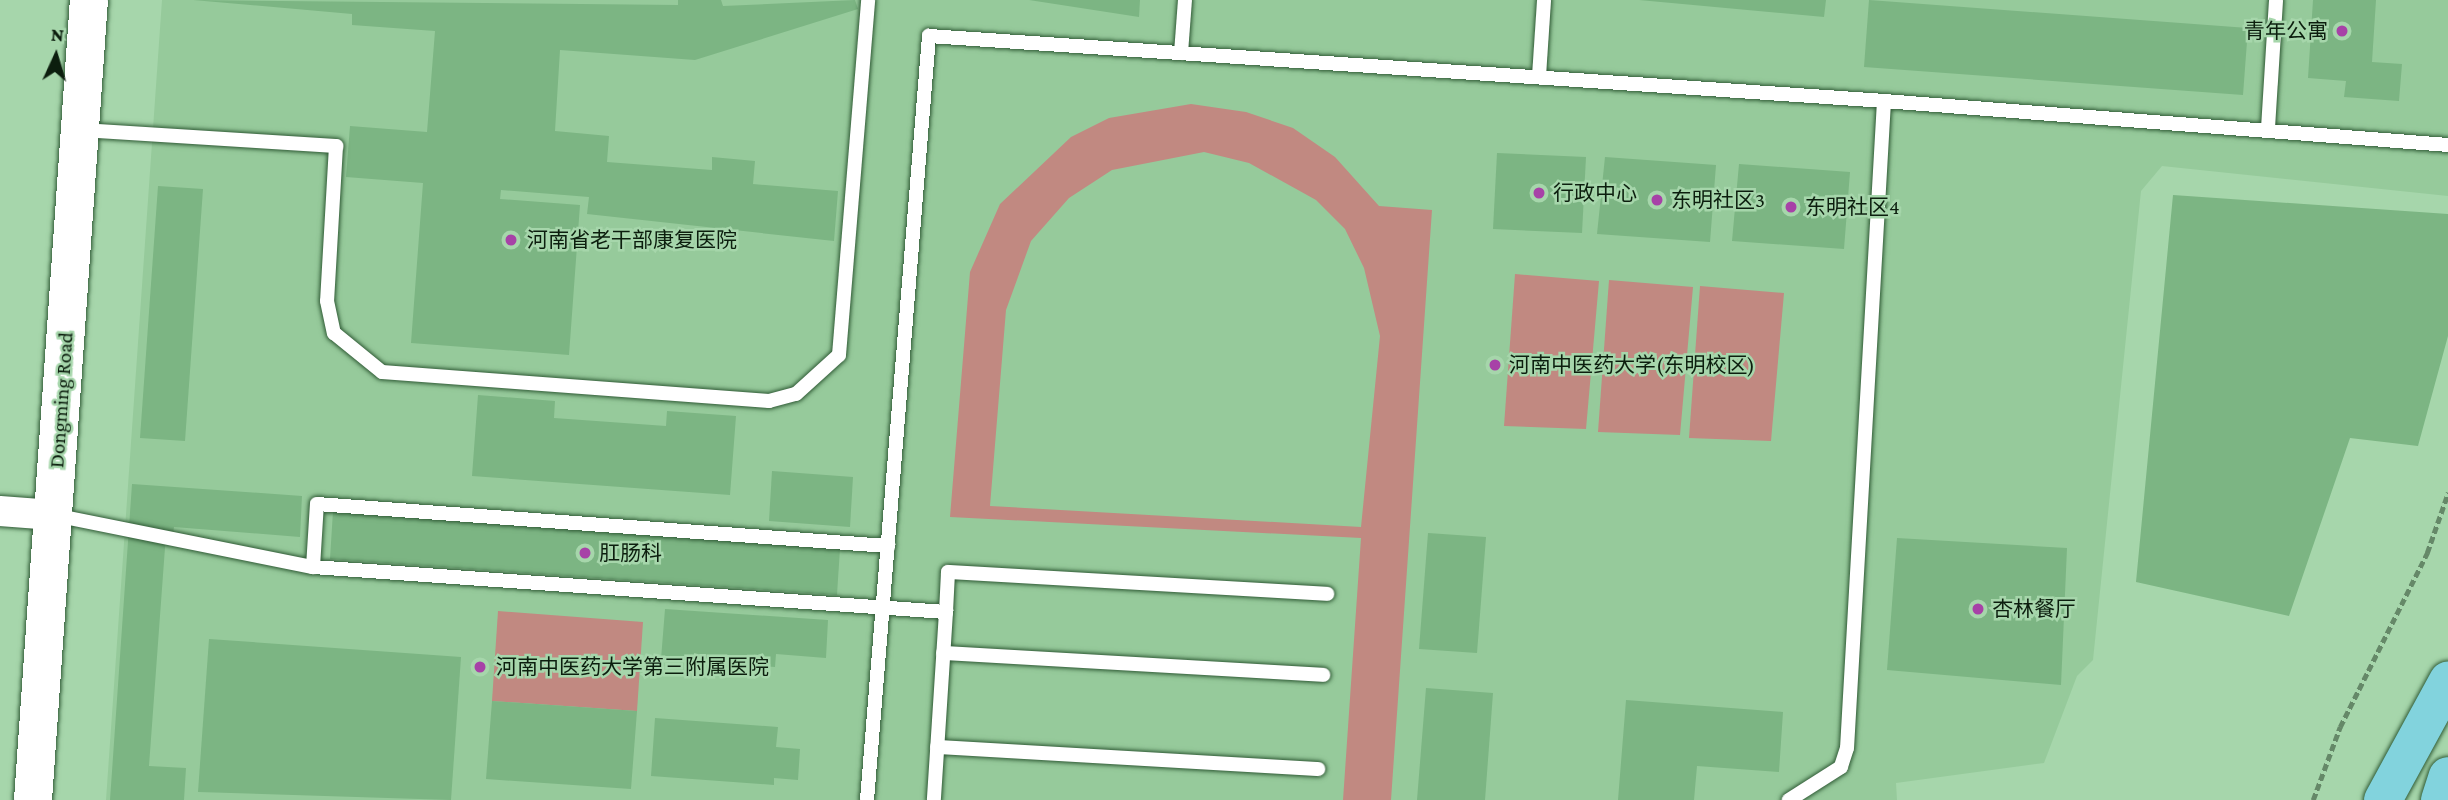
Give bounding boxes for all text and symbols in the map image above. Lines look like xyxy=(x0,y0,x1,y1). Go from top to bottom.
place label: 青年公寓 xyxy=(2244,18,2328,44)
north arrow xyxy=(21,21,91,91)
marker: 青年公寓 xyxy=(2334,23,2350,39)
text: N xyxy=(50,24,65,45)
place label: 行政中心 xyxy=(1553,180,1637,206)
marker: 行政中心 xyxy=(1531,185,1547,201)
place label: 东明社区3 xyxy=(1671,187,1765,213)
marker: 东明社区3 xyxy=(1649,192,1665,208)
place label: 东明社区4 xyxy=(1805,194,1900,220)
marker: 东明社区4 xyxy=(1783,199,1799,215)
place label: 河南省老干部康复医院 xyxy=(527,227,737,253)
marker: 河南省老干部康复医院 xyxy=(501,230,521,250)
street label: Dongming Road xyxy=(44,331,78,469)
place label: 河南中医药大学(东明校区) xyxy=(1509,352,1755,378)
marker: 河南中医药大学(东明校区) xyxy=(1487,357,1503,373)
place label: 肛肠科 xyxy=(599,540,662,566)
marker: 肛肠科 xyxy=(577,545,593,561)
place label: 杏林餐厅 xyxy=(1992,596,2076,622)
marker: 杏林餐厅 xyxy=(1970,601,1986,617)
place label: 河南中医药大学第三附属医院 xyxy=(496,654,769,680)
marker: 河南中医药大学第三附属医院 xyxy=(470,657,490,677)

